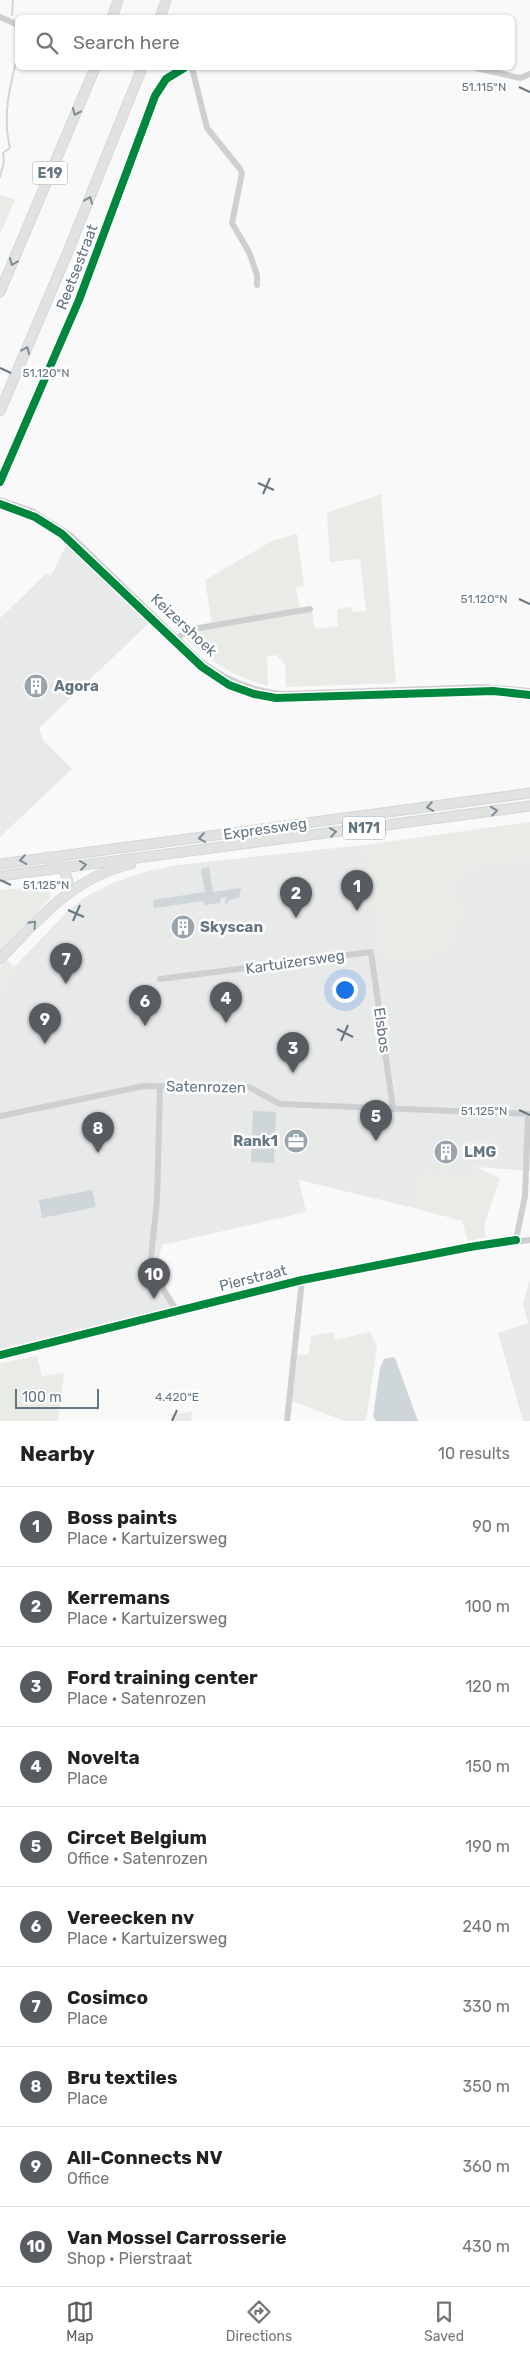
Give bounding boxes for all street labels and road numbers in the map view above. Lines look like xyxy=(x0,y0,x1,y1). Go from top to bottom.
road number: E19 xyxy=(32,162,68,184)
street label: Reetsestraat xyxy=(52,222,102,312)
street label: Keizershoek xyxy=(147,590,221,660)
street label: Expressweg xyxy=(222,814,308,844)
road number: N171 xyxy=(343,816,385,840)
street label: Kartuizersweg xyxy=(244,946,346,978)
street label: Elsbos xyxy=(370,1006,394,1054)
street label: Satenrozen xyxy=(166,1077,246,1097)
street label: Pierstraat xyxy=(217,1261,289,1295)

